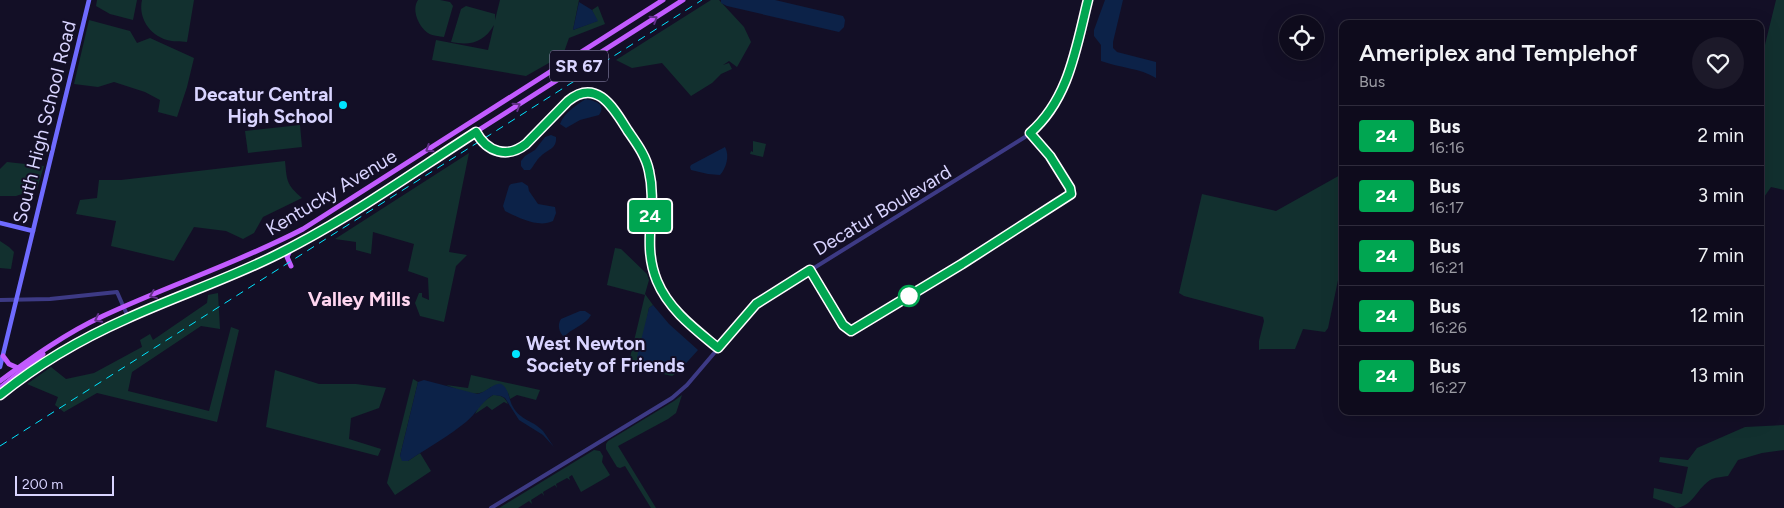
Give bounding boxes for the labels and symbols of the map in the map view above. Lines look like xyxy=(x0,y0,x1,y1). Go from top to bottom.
one-way arrow xyxy=(648,15,657,25)
street label: South High School Road xyxy=(8,18,81,226)
road number: SR 67 xyxy=(550,50,608,82)
place label: Decatur Central High School xyxy=(194,83,333,128)
marker: Decatur Central High School xyxy=(337,99,349,111)
one-way arrow xyxy=(511,103,520,112)
one-way arrow xyxy=(425,143,434,153)
street label: Kentucky Avenue xyxy=(262,144,401,241)
street label: Decatur Boulevard xyxy=(809,160,955,261)
line badge: 24 xyxy=(628,200,672,232)
unlabelled marker xyxy=(898,285,920,307)
district label: Valley Mills xyxy=(308,287,410,311)
one-way arrow xyxy=(149,289,158,299)
one-way arrow xyxy=(94,313,103,323)
place label: West Newton Society of Friends xyxy=(526,332,685,377)
marker: West Newton Society of Friends xyxy=(510,348,522,360)
scale bar xyxy=(15,473,114,496)

